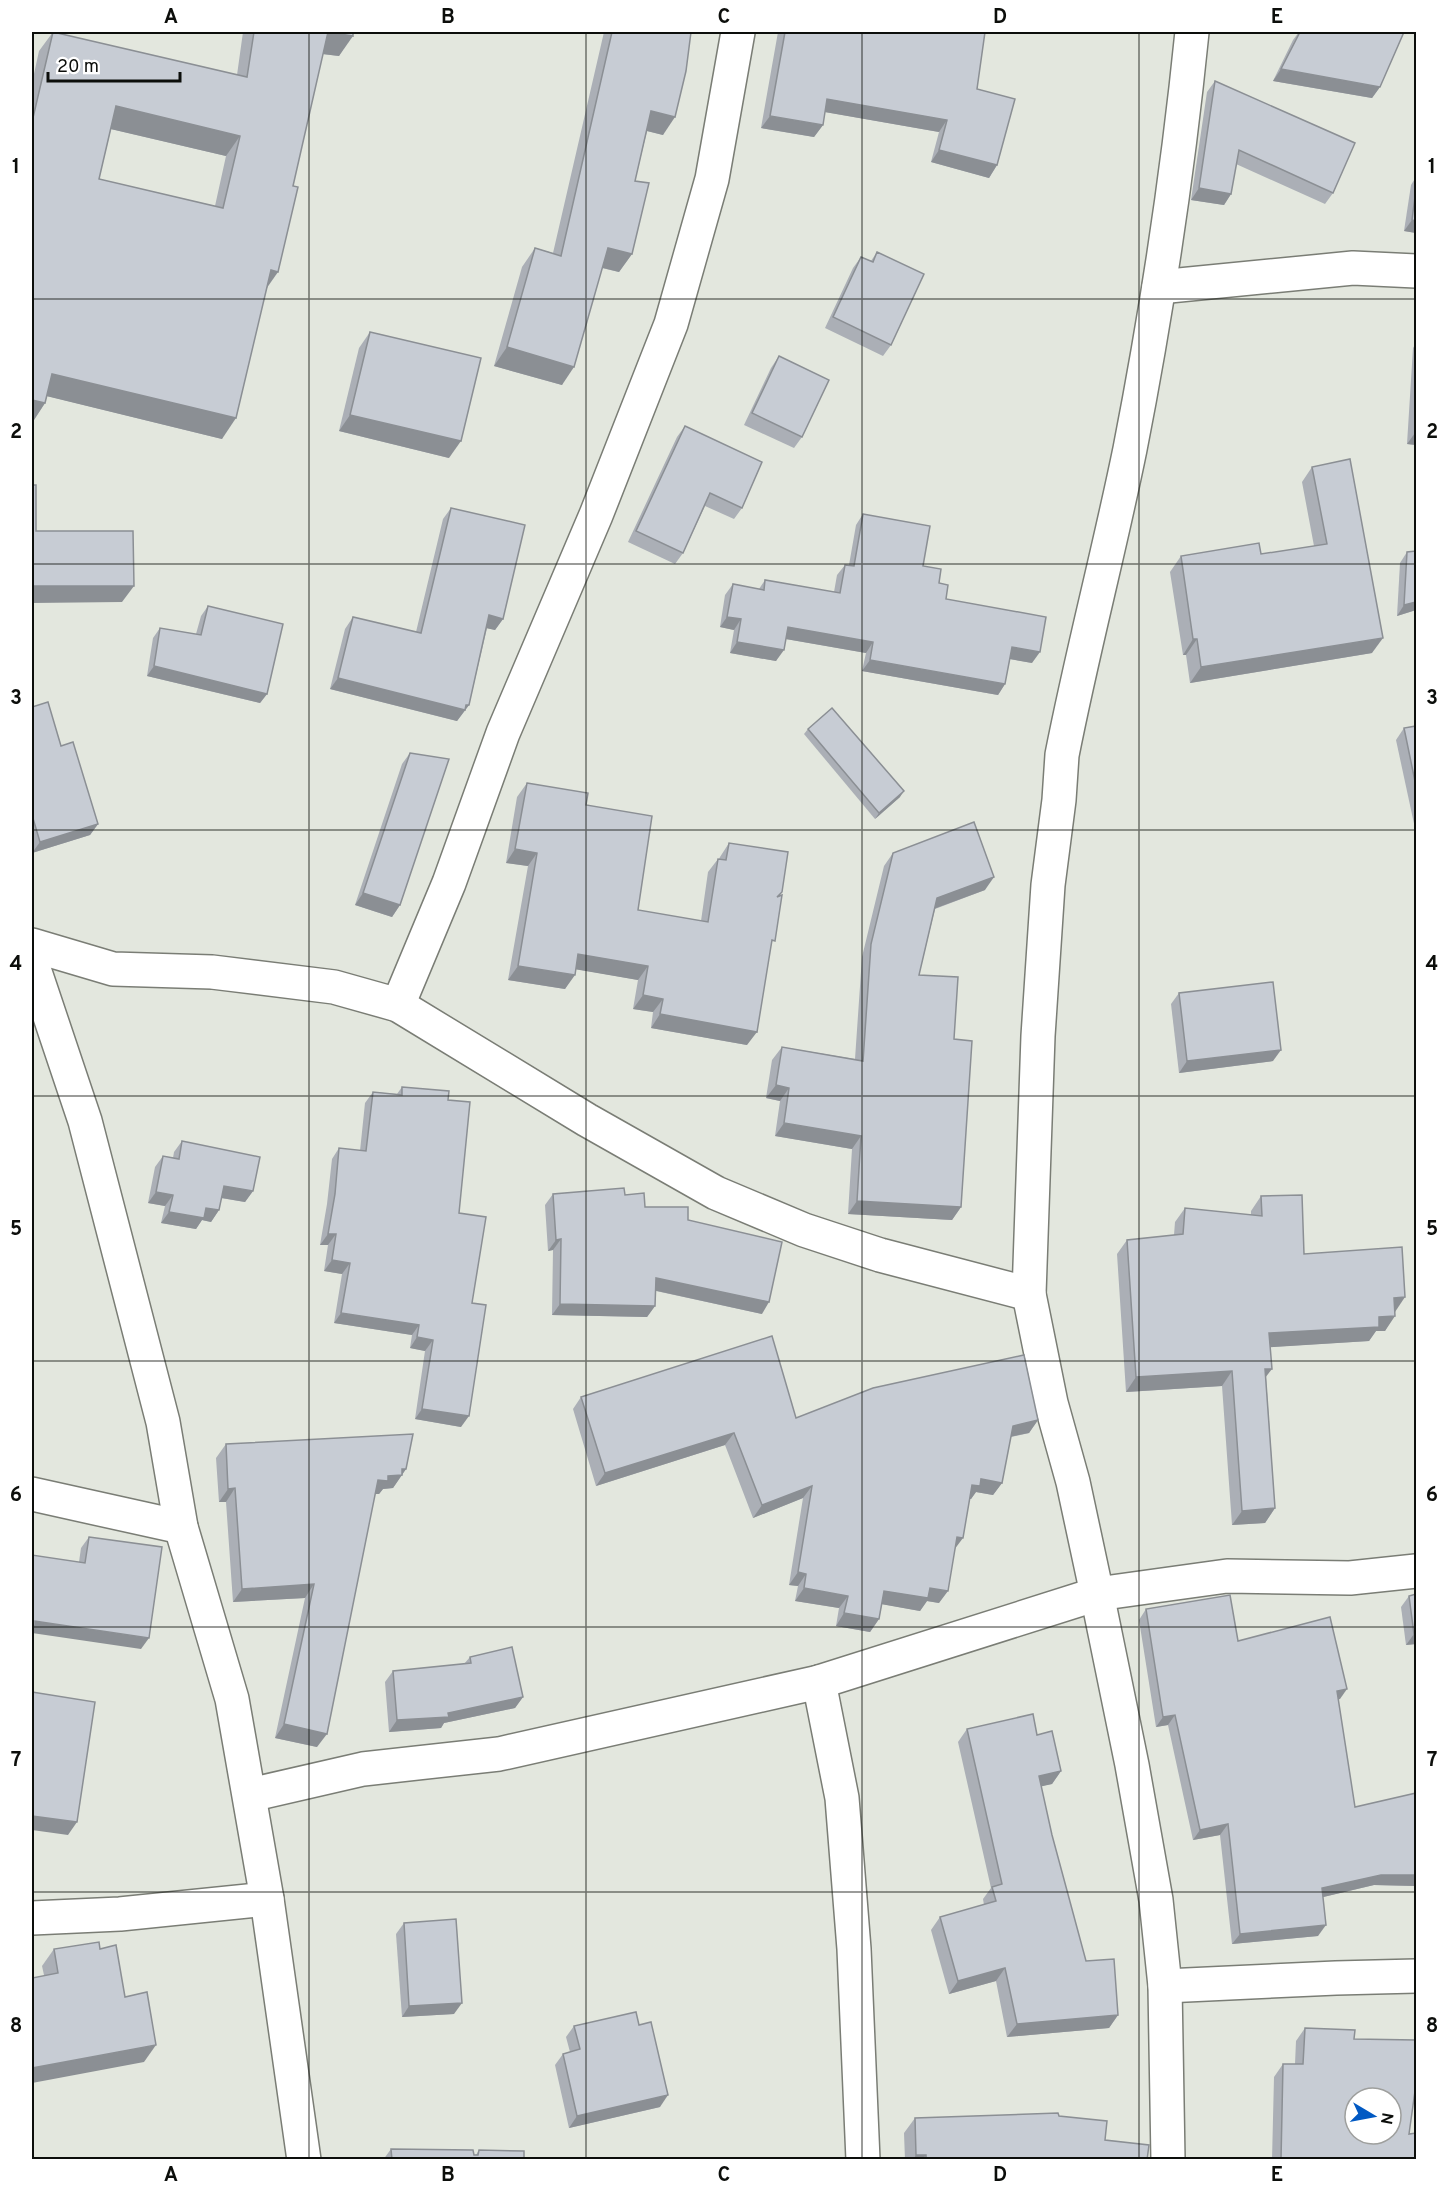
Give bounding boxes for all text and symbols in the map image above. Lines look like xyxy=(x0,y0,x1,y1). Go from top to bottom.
text: A xyxy=(164,5,178,31)
text: B xyxy=(441,5,455,31)
text: C xyxy=(718,5,730,31)
text: D xyxy=(993,5,1007,31)
text: E xyxy=(1271,5,1283,31)
scale bar xyxy=(48,45,180,83)
text: 20 m xyxy=(57,56,99,79)
text: 1 xyxy=(12,155,20,181)
text: 1 xyxy=(1428,155,1436,181)
text: 2 xyxy=(10,420,22,446)
text: 2 xyxy=(1426,420,1438,446)
text: 3 xyxy=(10,686,22,712)
text: 3 xyxy=(1426,686,1438,712)
text: 4 xyxy=(10,952,22,978)
text: 4 xyxy=(1426,952,1438,978)
text: 5 xyxy=(10,1217,22,1243)
text: 5 xyxy=(1426,1217,1438,1243)
text: 6 xyxy=(10,1483,22,1509)
text: 6 xyxy=(1426,1483,1438,1509)
text: 7 xyxy=(11,1748,21,1774)
text: 7 xyxy=(1427,1748,1437,1774)
text: 8 xyxy=(10,2014,22,2040)
text: 8 xyxy=(1426,2014,1438,2040)
north arrow xyxy=(1343,2086,1403,2146)
text: N xyxy=(1375,2111,1397,2126)
text: A xyxy=(164,2163,178,2189)
text: B xyxy=(441,2163,455,2189)
text: C xyxy=(718,2163,730,2189)
text: D xyxy=(993,2163,1007,2189)
text: E xyxy=(1271,2163,1283,2189)

